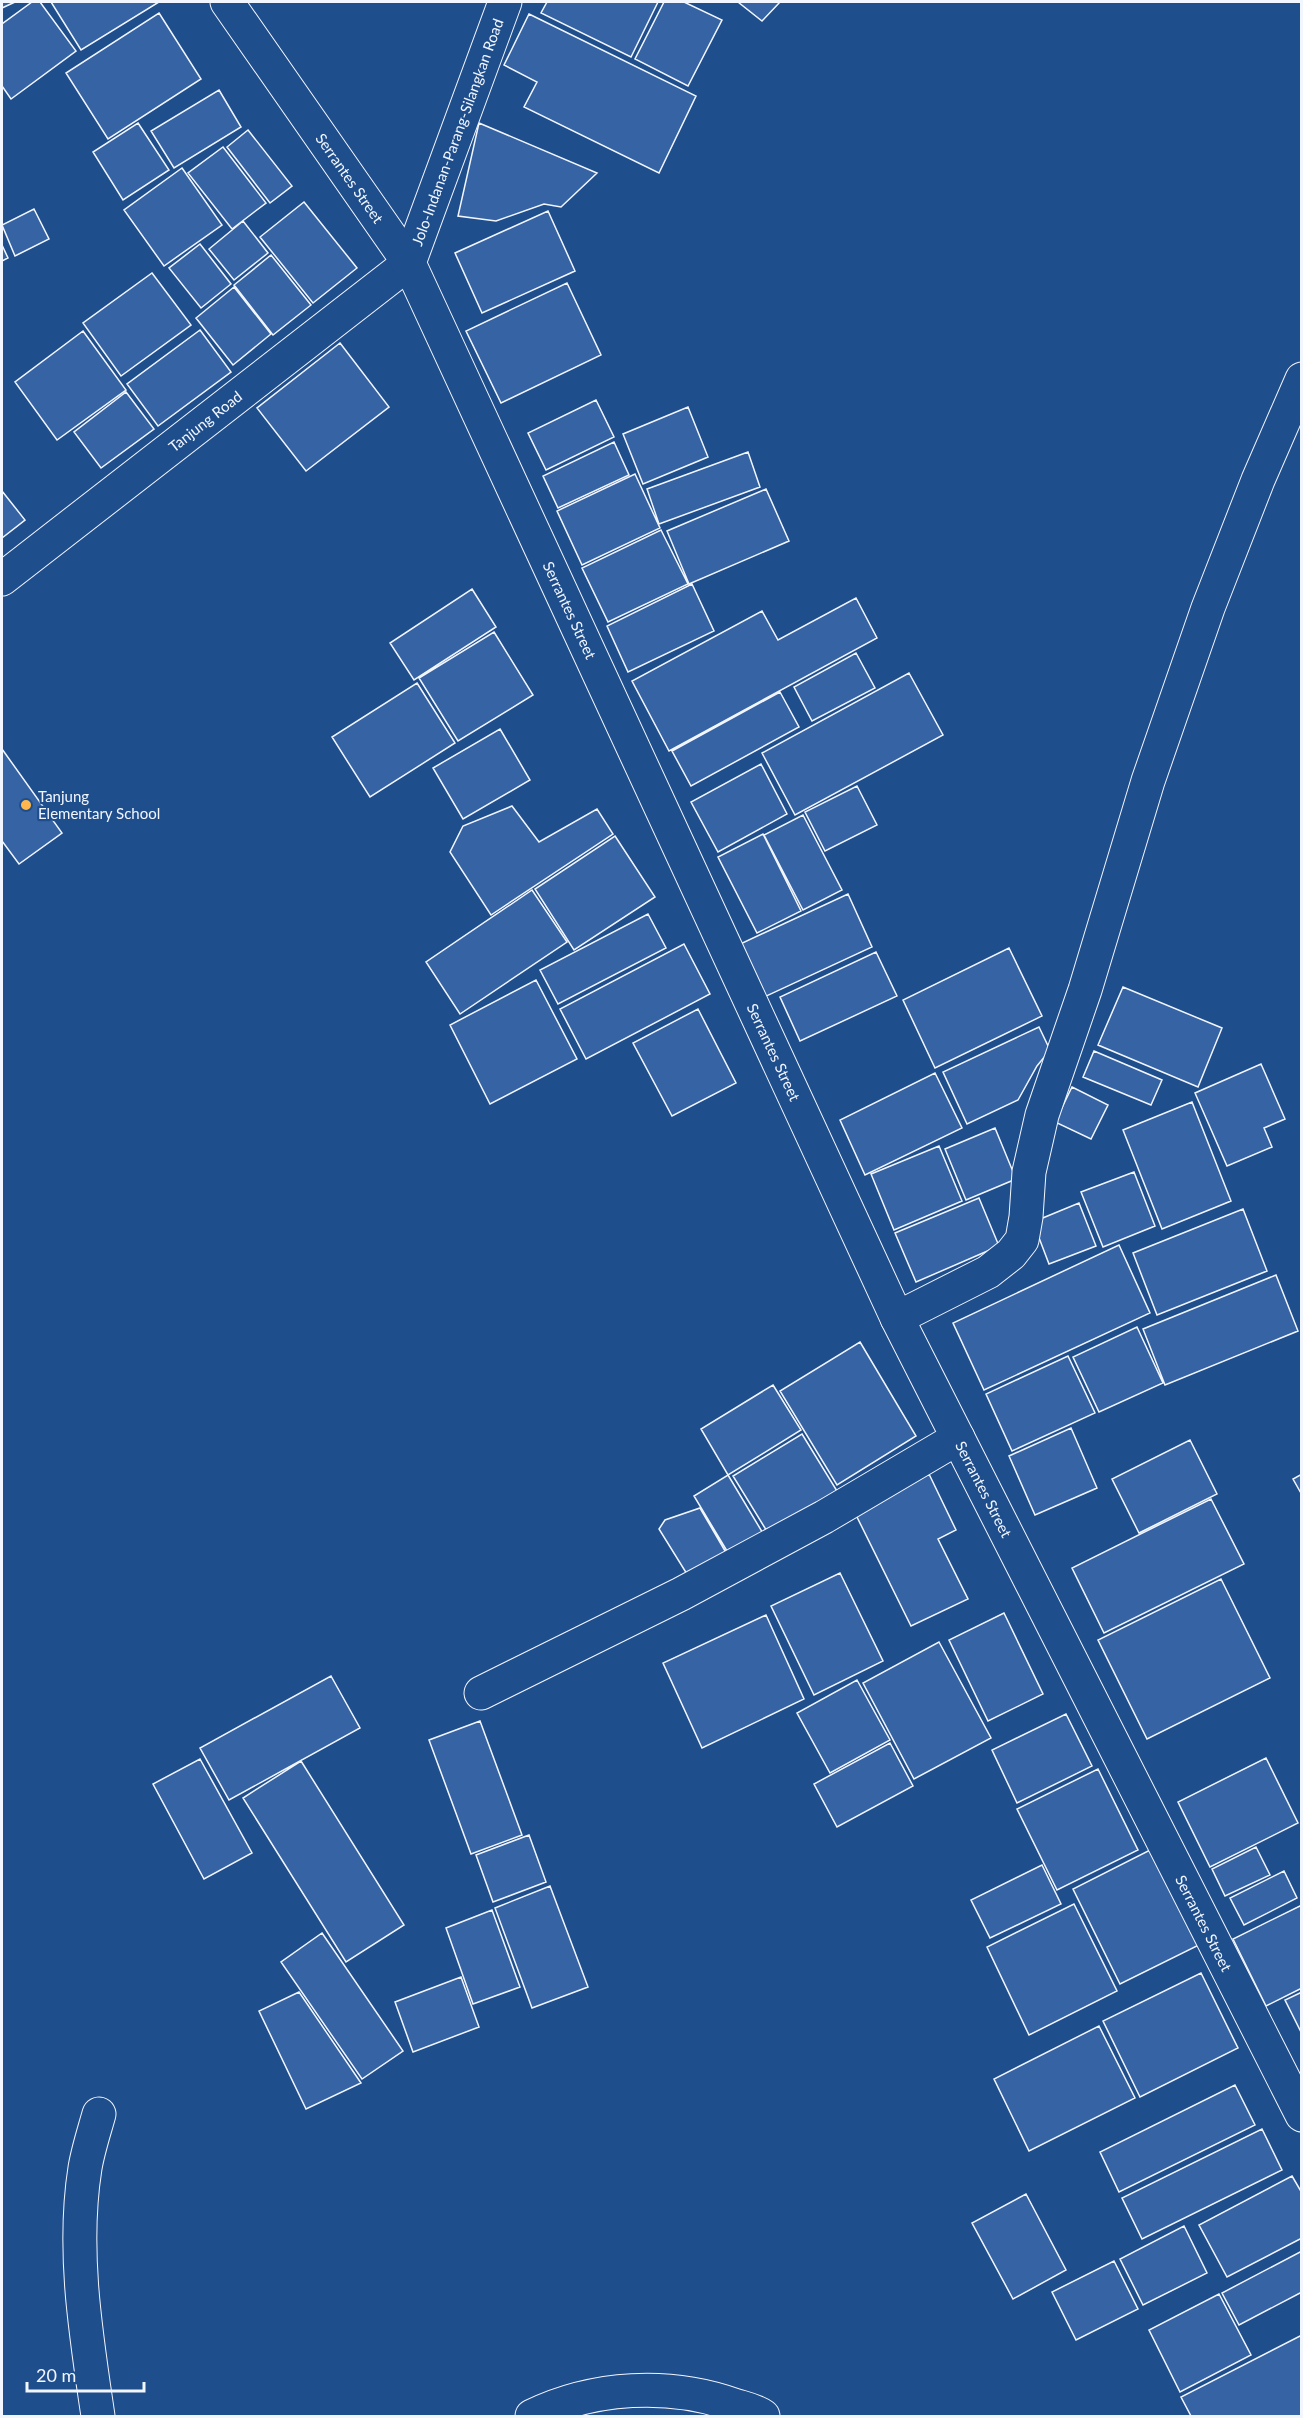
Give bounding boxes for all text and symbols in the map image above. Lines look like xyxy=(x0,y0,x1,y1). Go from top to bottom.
street label: Jolo-Indanan-Parang-Silangkan Road xyxy=(407,16,507,248)
street label: Serrantes Street xyxy=(312,130,388,227)
street label: Tanjung Road xyxy=(165,387,245,455)
street label: Serrantes Street xyxy=(540,558,601,662)
place label: Tanjung Elementary School xyxy=(38,787,160,822)
marker: Tanjung Elementary School xyxy=(19,798,33,812)
street label: Serrantes Street xyxy=(744,1000,805,1104)
street label: Serrantes Street xyxy=(952,1438,1016,1541)
street label: Serrantes Street xyxy=(1172,1872,1236,1975)
scale bar xyxy=(27,2355,144,2393)
text: 20 m xyxy=(36,2364,76,2386)

